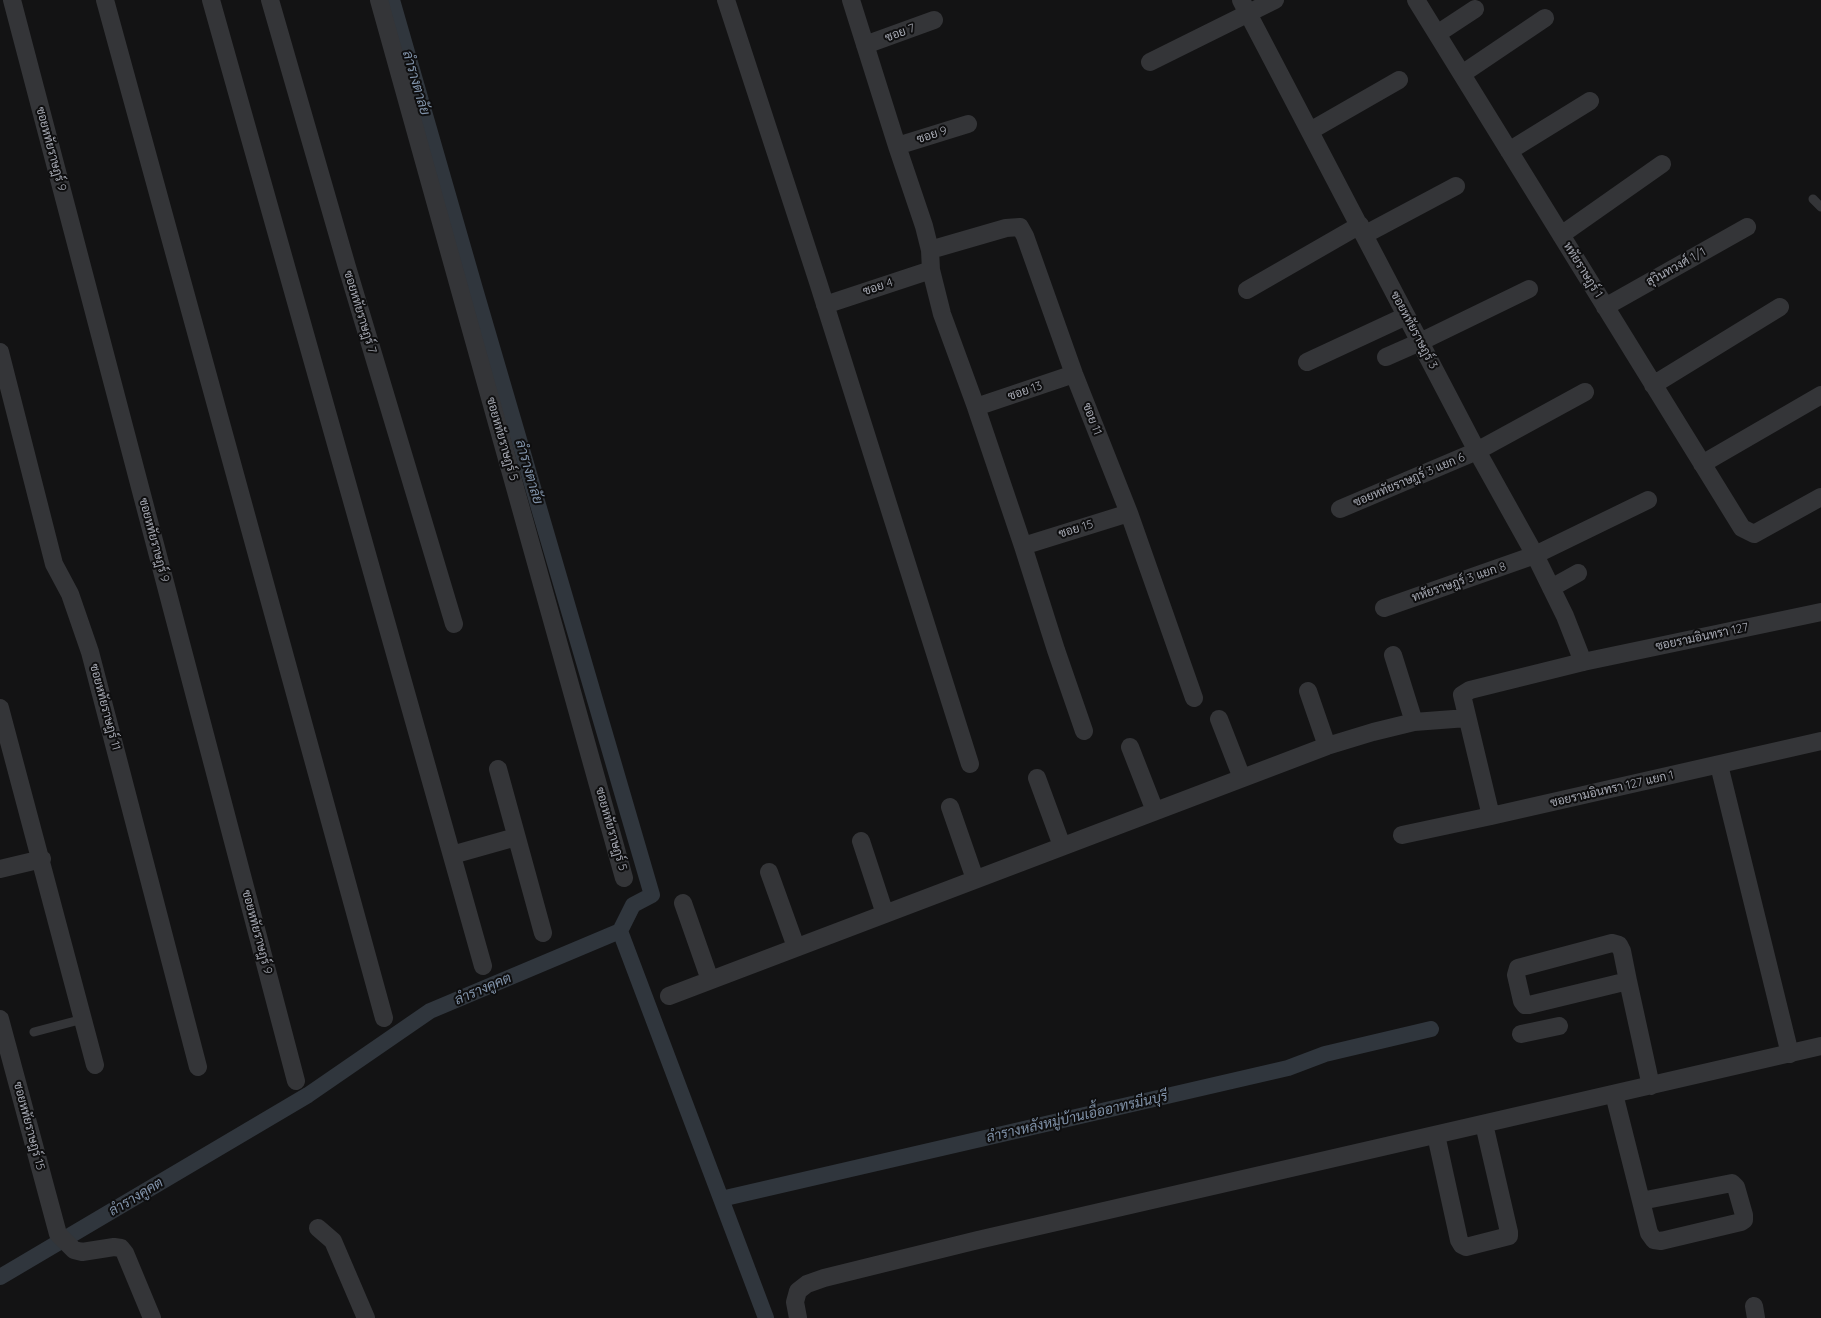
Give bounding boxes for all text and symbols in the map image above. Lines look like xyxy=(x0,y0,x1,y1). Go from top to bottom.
street label: ซอย 7 xyxy=(883,21,917,45)
water label: ลำรางตาลัย xyxy=(399,49,433,117)
street label: ซอยหทัยราษฎร์ 9 xyxy=(33,105,69,193)
street label: ซอย 9 xyxy=(915,123,949,147)
street label: หทัยราษฎร์ 1 xyxy=(1560,239,1606,301)
street label: สุวินทวงศ์ 1/1 xyxy=(1644,245,1708,289)
street label: ซอยหทัยราษฎร์ 7 xyxy=(341,269,379,355)
street label: ซอย 4 xyxy=(861,275,895,299)
street label: ซอยหทัยราษฎร์ 3 xyxy=(1387,289,1441,371)
street label: ซอย 13 xyxy=(1006,378,1044,404)
street label: ซอยหทัยราษฎร์ 5 xyxy=(483,395,521,483)
street label: ซอย 11 xyxy=(1079,401,1105,437)
water label: ลำรางตาลัย xyxy=(512,438,546,506)
street label: ซอยหทัยราษฎร์ 3 แยก 6 xyxy=(1351,450,1467,510)
street label: ซอยหทัยราษฎร์ 9 xyxy=(136,496,172,584)
street label: ซอย 15 xyxy=(1057,517,1095,541)
street label: ทหัยราษฎร์ 3 แยก 8 xyxy=(1410,559,1508,605)
street label: ซอยรามอินทรา 127 xyxy=(1654,620,1750,654)
street label: ซอยหทัยราษฎร์ 11 xyxy=(87,662,123,752)
street label: ซอยรามอินทรา 127 แยก 1 xyxy=(1549,768,1675,810)
street label: ซอยหทัยราษฎร์ 5 xyxy=(592,785,630,873)
street label: ซอยหทัยราษฎร์ 9 xyxy=(239,888,275,976)
water label: ลำรางคูคต xyxy=(452,970,514,1008)
street label: ซอยหทัยราษฎร์ 15 xyxy=(10,1080,48,1172)
water label: ลำรางหลังหมู่บ้านเอื้ออาทรมีนบุรี xyxy=(985,1088,1169,1146)
water label: ลำรางคูคต xyxy=(106,1174,166,1220)

